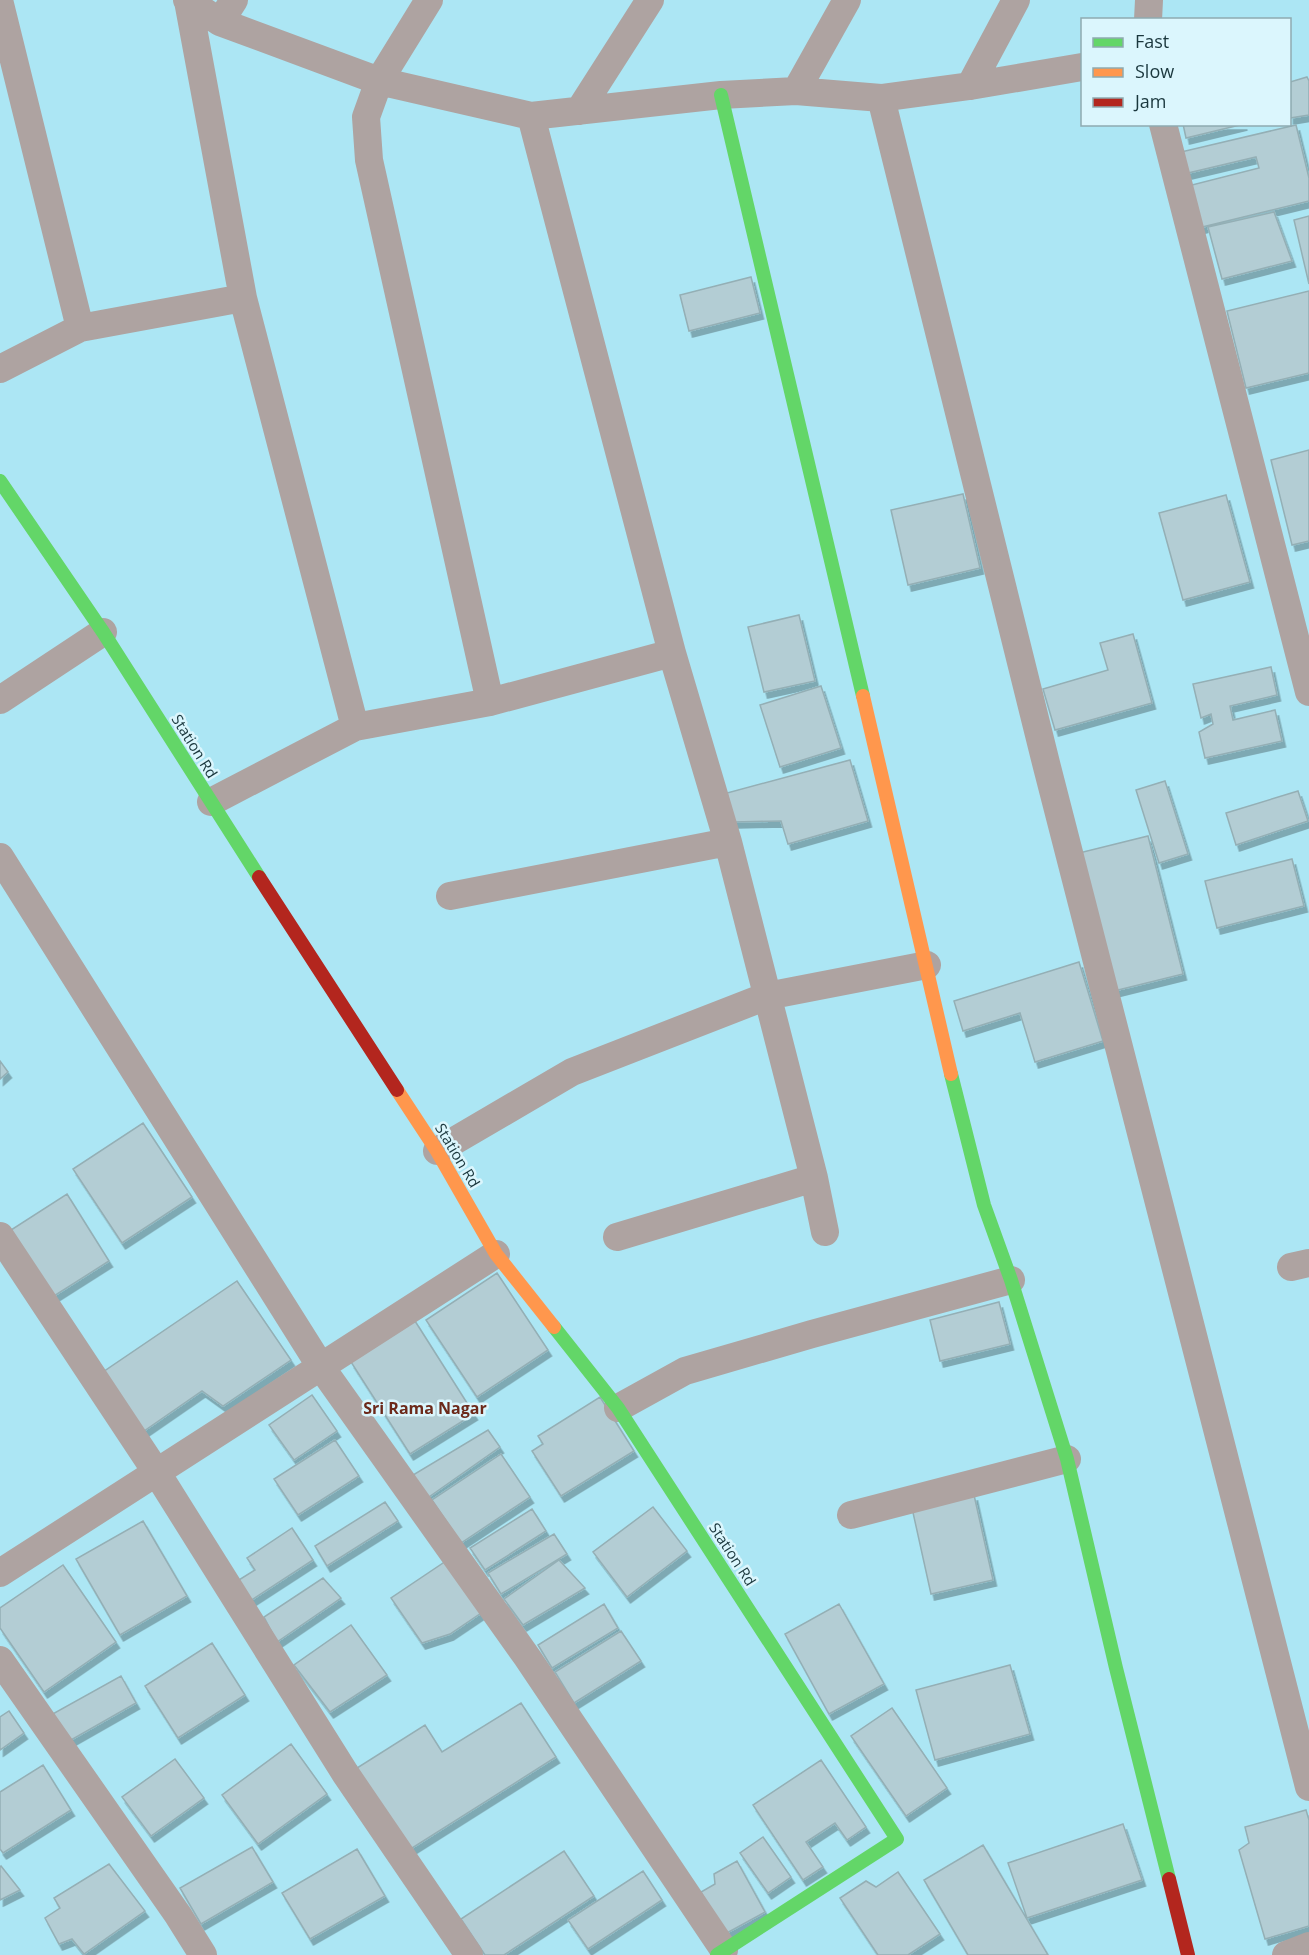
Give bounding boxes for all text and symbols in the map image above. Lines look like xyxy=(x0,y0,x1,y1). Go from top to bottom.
legend xyxy=(1081,18,1291,126)
text: Fast xyxy=(1135,29,1169,53)
text: Slow xyxy=(1135,59,1174,83)
text: Jam xyxy=(1133,89,1167,113)
street label: Station Rd xyxy=(168,710,222,782)
street label: Station Rd xyxy=(431,1119,485,1191)
district label: Sri Rama Nagar xyxy=(363,1397,487,1419)
street label: Station Rd xyxy=(705,1519,761,1589)

